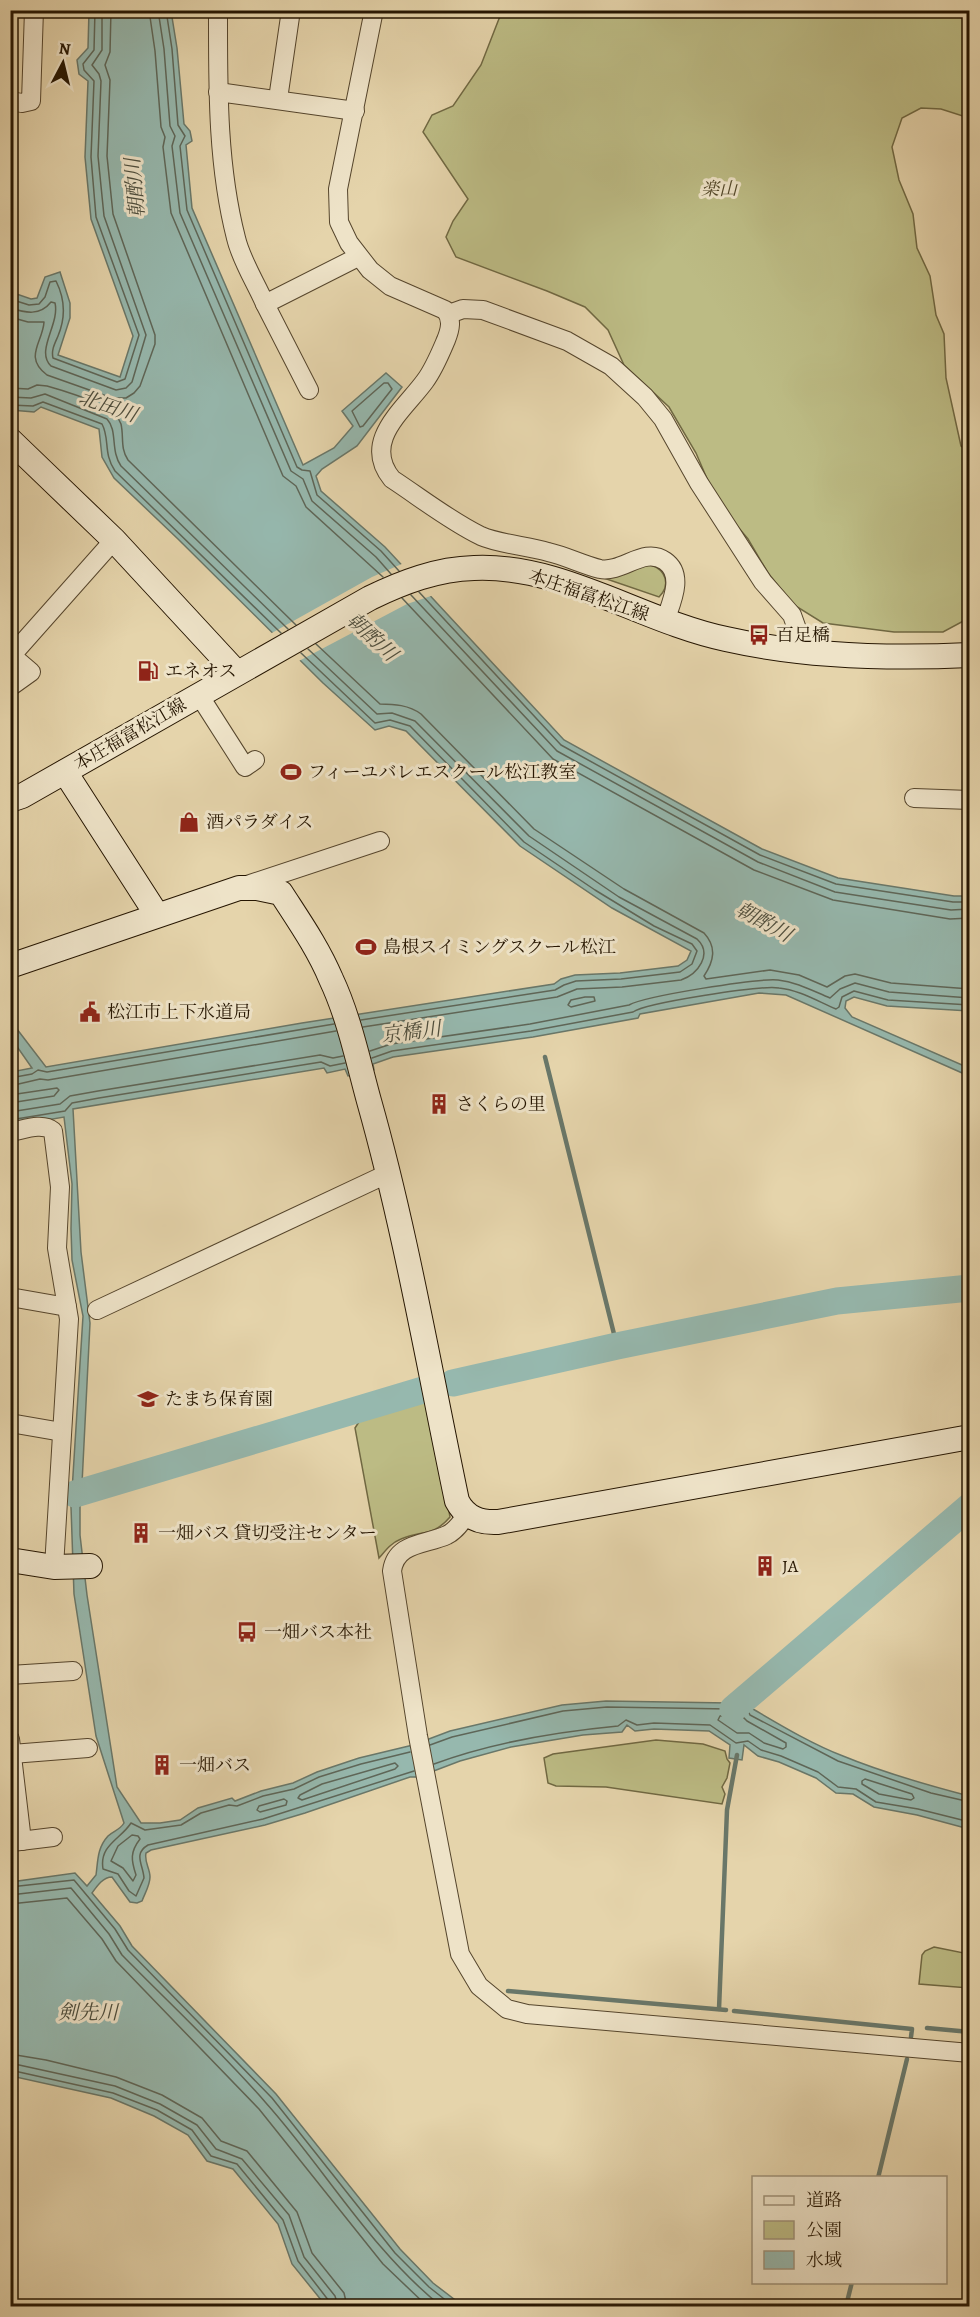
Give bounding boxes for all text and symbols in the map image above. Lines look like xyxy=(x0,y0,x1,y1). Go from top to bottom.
north arrow xyxy=(33,33,93,93)
text: N xyxy=(58,37,72,61)
water label: 朝酌川 xyxy=(119,155,151,219)
park label: 楽山 xyxy=(701,177,739,201)
water label: 北田川 xyxy=(75,383,143,429)
street label: 本庄福富松江線 xyxy=(526,563,652,627)
water label: 朝酌川 xyxy=(341,607,405,669)
bus stop icon: 百足橋 xyxy=(747,623,771,647)
place label: 百足橋 xyxy=(776,623,830,647)
fuel station icon: エネオス xyxy=(136,659,160,683)
place label: エネオス xyxy=(165,659,237,683)
street label: 本庄福富松江線 xyxy=(69,692,191,776)
sports icon: フィーユバレエスクール松江教室 xyxy=(279,760,303,784)
place label: フィーユバレエスクール松江教室 xyxy=(308,760,576,784)
shop icon: 酒パラダイス xyxy=(177,810,201,834)
place label: 酒パラダイス xyxy=(206,810,313,834)
water label: 朝酌川 xyxy=(731,896,799,949)
sports icon: 島根スイミングスクール松江 xyxy=(354,935,378,959)
place label: 島根スイミングスクール松江 xyxy=(383,935,616,959)
public building icon: 松江市上下水道局 xyxy=(78,1000,102,1024)
place label: 松江市上下水道局 xyxy=(107,1000,251,1024)
water label: 京橋川 xyxy=(380,1015,444,1049)
building icon: さくらの里 xyxy=(427,1092,451,1116)
place label: さくらの里 xyxy=(456,1092,546,1116)
school or university icon: たまち保育園 xyxy=(136,1387,160,1411)
place label: たまち保育園 xyxy=(165,1387,273,1411)
building icon: 一畑バス 貸切受注センター xyxy=(129,1521,153,1545)
place label: 一畑バス 貸切受注センター xyxy=(158,1521,377,1545)
building icon: JA xyxy=(753,1554,777,1578)
place label: JA xyxy=(782,1554,799,1578)
bus stop icon: 一畑バス本社 xyxy=(235,1620,259,1644)
place label: 一畑バス本社 xyxy=(264,1620,372,1644)
building icon: 一畑バス xyxy=(150,1753,174,1777)
place label: 一畑バス xyxy=(179,1753,251,1777)
water label: 剣先川 xyxy=(58,1999,120,2026)
legend xyxy=(752,2176,947,2284)
text: 道路 xyxy=(806,2188,842,2212)
text: 公園 xyxy=(806,2218,842,2242)
text: 水域 xyxy=(806,2248,842,2272)

